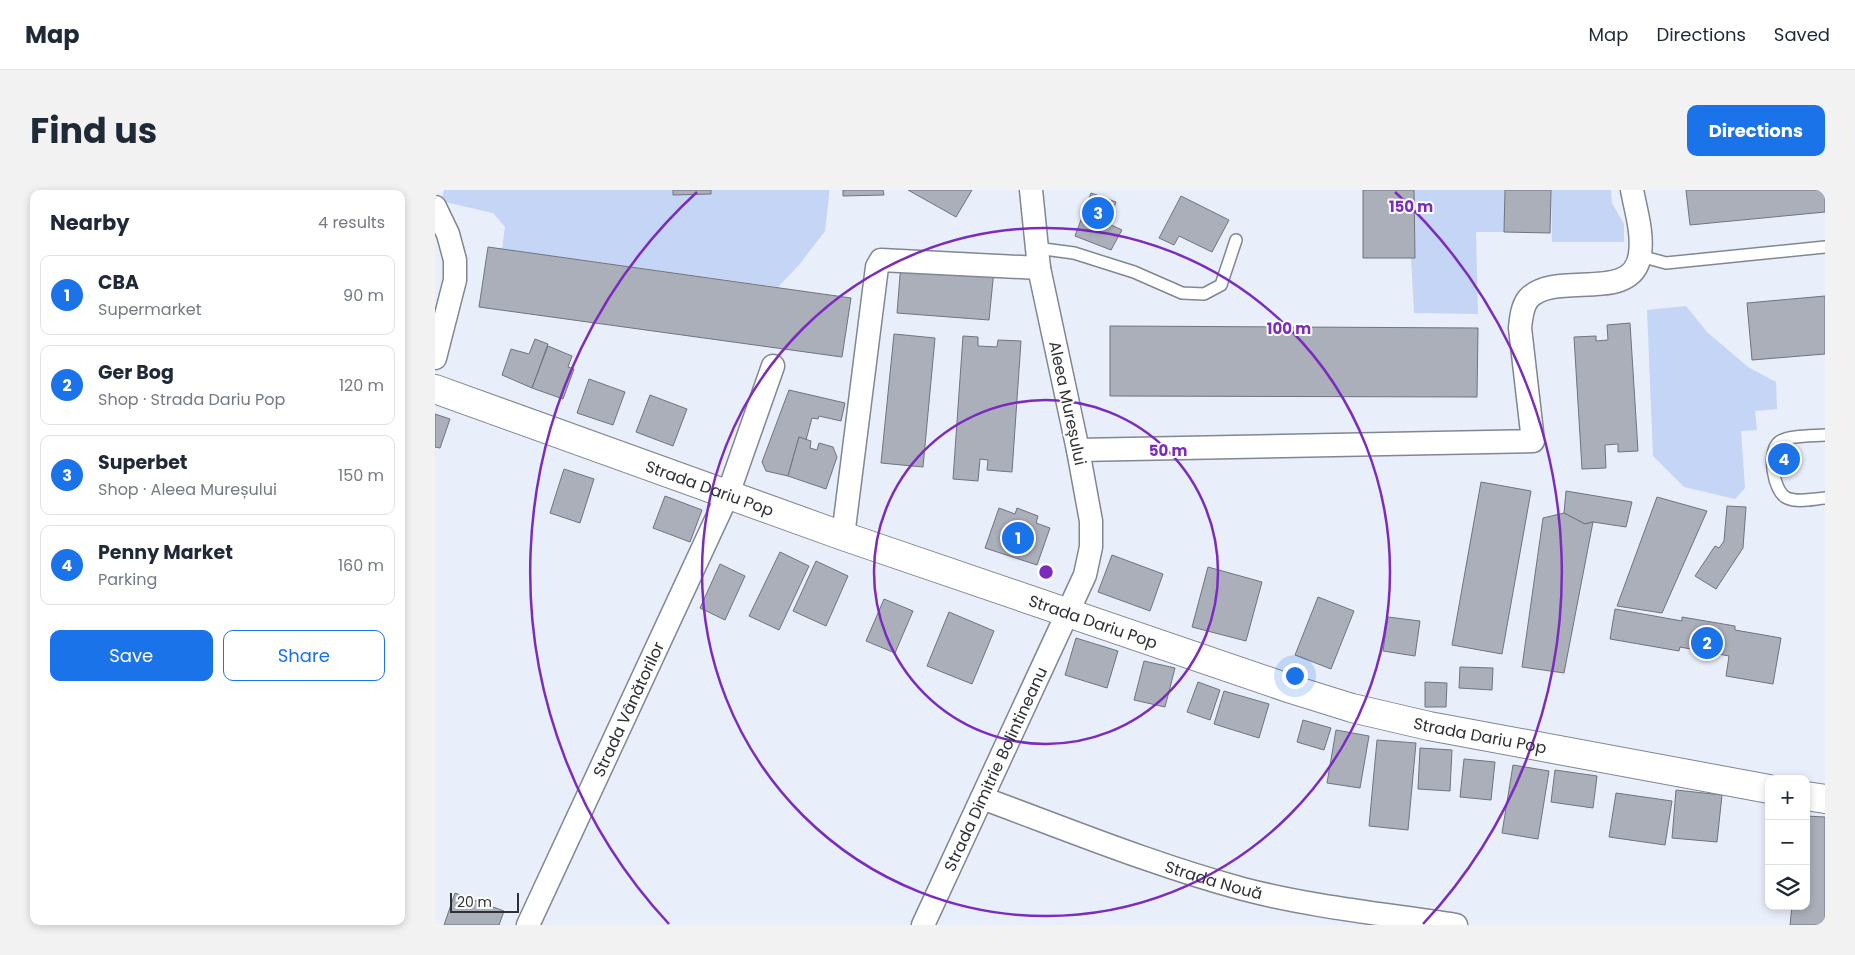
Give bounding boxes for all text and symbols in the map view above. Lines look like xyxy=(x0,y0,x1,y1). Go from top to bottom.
text: Map xyxy=(25,18,80,51)
text: Map xyxy=(1589,22,1628,47)
text: Directions xyxy=(1656,22,1746,47)
text: Saved xyxy=(1774,22,1830,47)
button: Directions xyxy=(1687,105,1825,156)
text: Find us xyxy=(30,106,157,155)
pin: 3 xyxy=(1082,194,1114,232)
text: 150 m xyxy=(1389,196,1433,217)
text: Nearby xyxy=(50,208,130,237)
text: 4 results xyxy=(318,211,385,234)
text: CBA xyxy=(98,269,139,296)
text: 1 xyxy=(64,284,70,307)
text: 90 m xyxy=(343,284,384,307)
text: Supermarket xyxy=(98,298,202,321)
text: 100 m xyxy=(1267,318,1311,339)
street label: Aleea Mureșului xyxy=(1043,339,1092,467)
text: Ger Bog xyxy=(98,359,174,386)
text: 2 xyxy=(62,374,72,397)
text: 120 m xyxy=(339,374,384,397)
text: Shop · Strada Dariu Pop xyxy=(98,388,285,411)
text: 50 m xyxy=(1149,440,1187,461)
pin: 4 xyxy=(1768,440,1800,478)
text: Superbet xyxy=(98,449,188,476)
street label: Strada Dariu Pop xyxy=(642,455,777,522)
text: 3 xyxy=(62,464,72,487)
text: 150 m xyxy=(338,464,384,487)
text: Shop · Aleea Mureșului xyxy=(98,478,277,501)
pin: 1 xyxy=(1002,519,1034,557)
text: Penny Market xyxy=(98,539,233,566)
text: 4 xyxy=(62,554,72,577)
text: 160 m xyxy=(338,554,384,577)
centre of rings xyxy=(1037,563,1055,581)
text: Parking xyxy=(98,568,157,591)
street label: Strada Dariu Pop xyxy=(1025,589,1161,655)
pin: 2 xyxy=(1691,624,1723,662)
button: Save xyxy=(50,630,213,681)
button: Share xyxy=(223,630,385,681)
street label: Strada Vânătorilor xyxy=(587,638,670,781)
street label: Strada Dimitrie Bolintineanu xyxy=(938,663,1053,875)
your location xyxy=(1282,663,1308,689)
street label: Strada Dariu Pop xyxy=(1411,712,1549,760)
map controls xyxy=(1765,775,1810,910)
button: + xyxy=(1765,775,1810,820)
button: − xyxy=(1765,820,1810,865)
street label: Strada Nouă xyxy=(1162,855,1265,905)
button: layers xyxy=(1765,865,1810,910)
scale bar xyxy=(450,890,519,913)
text: 20 m xyxy=(457,892,492,912)

